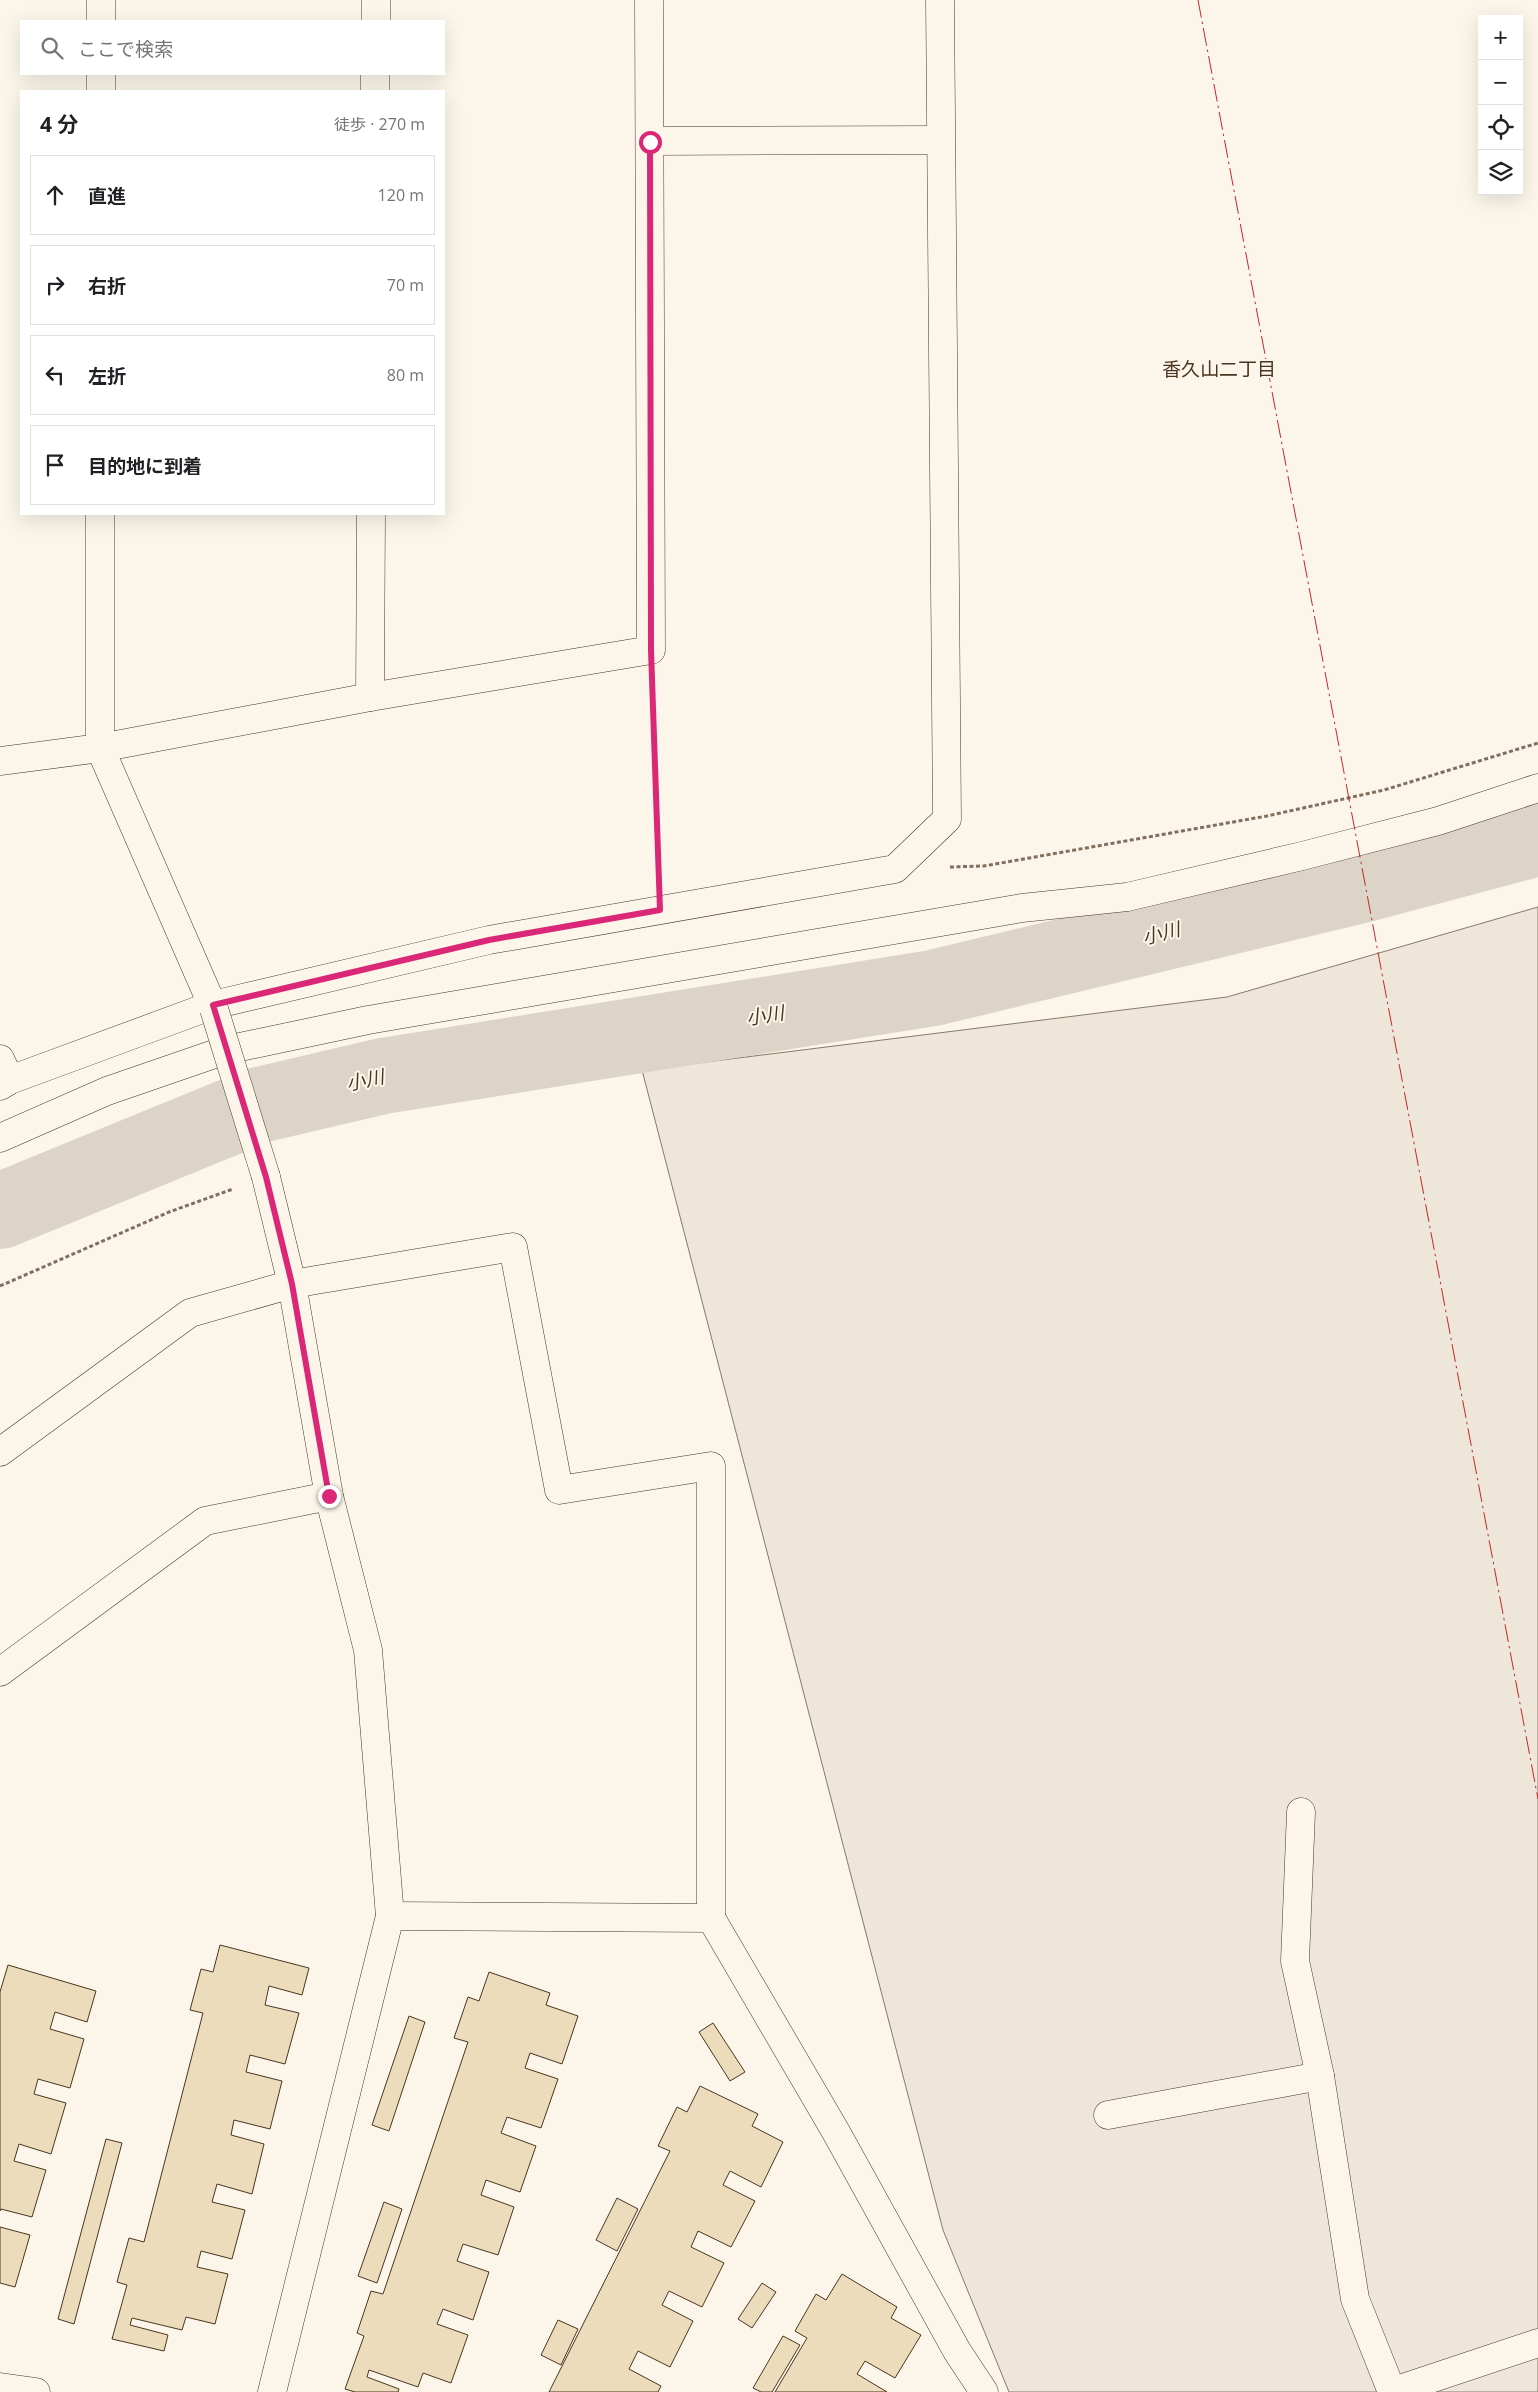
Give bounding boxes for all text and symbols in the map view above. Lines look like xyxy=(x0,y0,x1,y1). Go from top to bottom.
map controls xyxy=(1478,15,1523,195)
button: + xyxy=(1478,15,1523,60)
search box xyxy=(20,20,445,75)
icon: search xyxy=(38,34,66,62)
text: ここで検索 xyxy=(78,36,173,62)
button: − xyxy=(1478,60,1523,105)
button: locate xyxy=(1478,105,1523,150)
text: 4 分 xyxy=(40,110,78,138)
text: 徒歩 · 270 m xyxy=(334,113,425,135)
route start xyxy=(639,131,662,154)
button: layers xyxy=(1478,150,1523,195)
icon: ahead xyxy=(41,181,69,209)
text: 直進 xyxy=(88,183,126,209)
text: 120 m xyxy=(378,184,424,206)
icon: right xyxy=(41,271,69,299)
text: 右折 xyxy=(88,273,126,299)
text: 70 m xyxy=(387,274,424,296)
district label: 香久山二丁目 xyxy=(1162,356,1276,382)
icon: left xyxy=(41,361,69,389)
text: 左折 xyxy=(88,363,126,389)
text: 80 m xyxy=(387,364,424,386)
icon: arrive xyxy=(41,451,69,479)
text: 目的地に到着 xyxy=(88,453,202,479)
water label: 小川 xyxy=(1139,915,1185,950)
water label: 小川 xyxy=(744,999,788,1031)
water label: 小川 xyxy=(344,1063,388,1097)
route end xyxy=(318,1485,341,1508)

